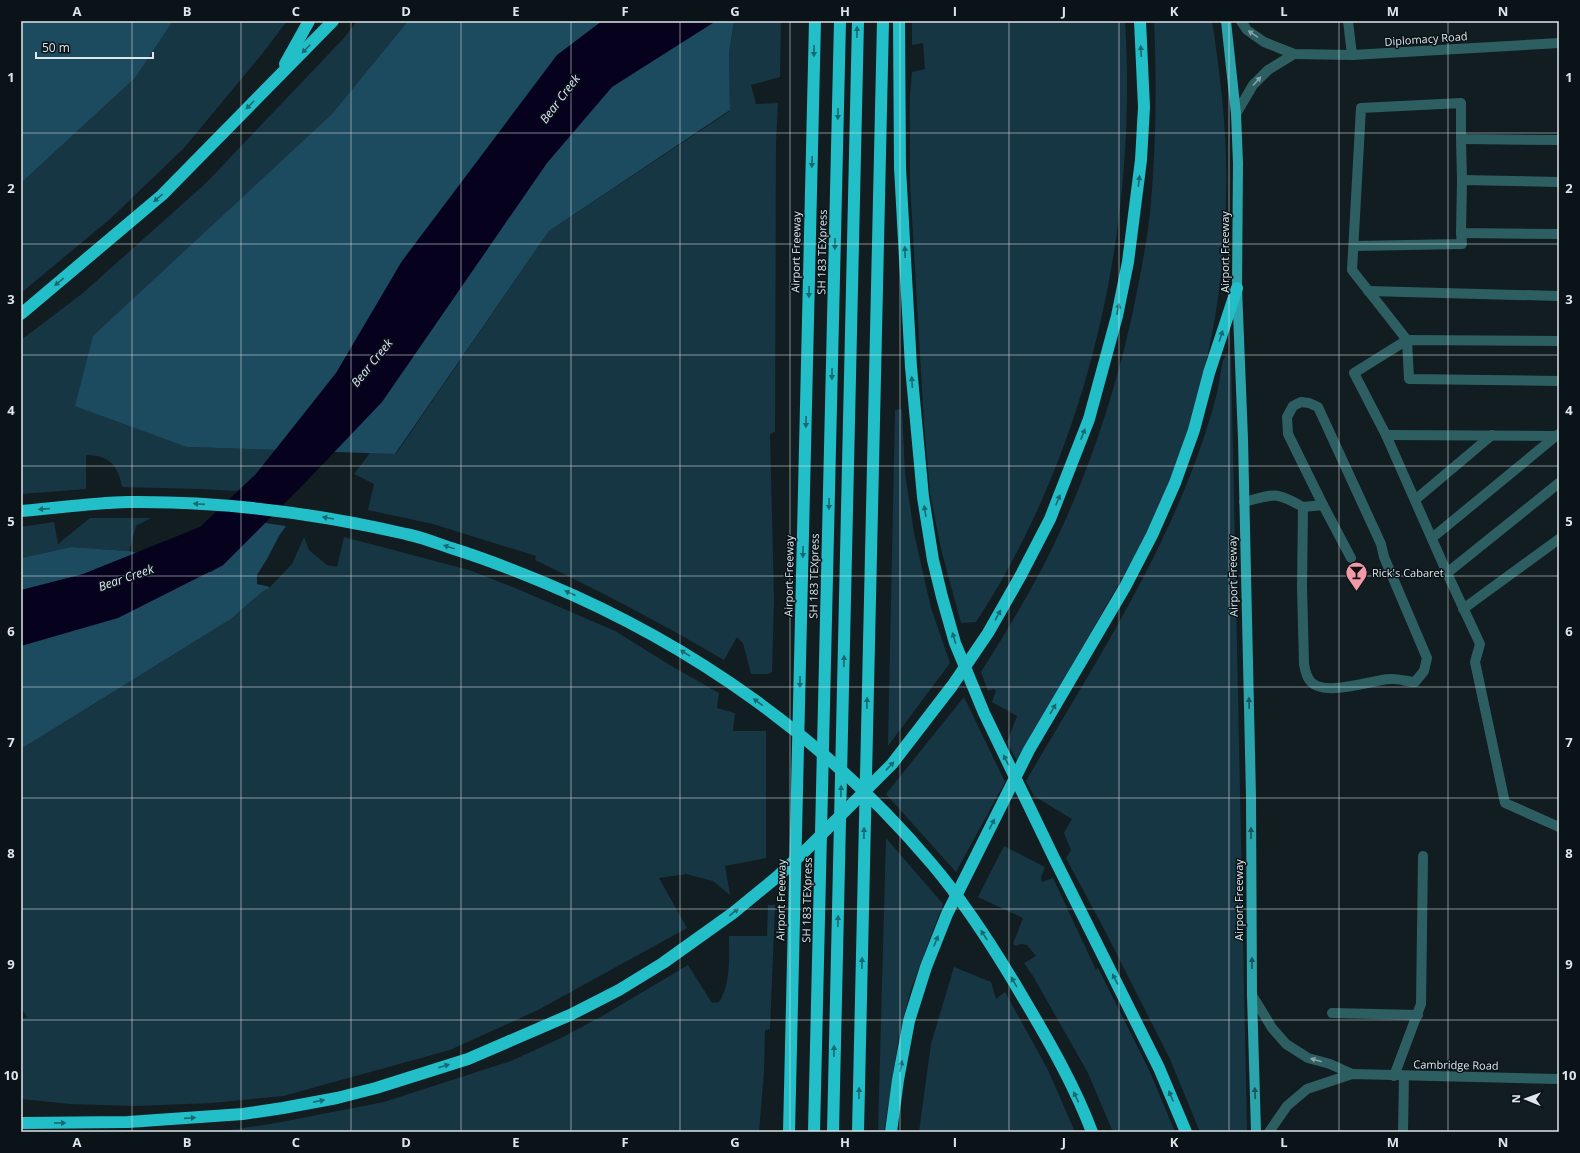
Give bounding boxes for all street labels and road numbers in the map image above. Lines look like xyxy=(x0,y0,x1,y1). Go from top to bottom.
street label: Diplomacy Road xyxy=(1384,28,1468,49)
street label: SH 183 TEXpress xyxy=(813,209,830,295)
street label: Airport Freeway xyxy=(787,211,804,293)
street label: Airport Freeway xyxy=(1217,211,1232,293)
street label: SH 183 TEXpress xyxy=(805,533,822,619)
street label: Airport Freeway xyxy=(780,535,797,617)
street label: Airport Freeway xyxy=(1224,535,1241,617)
street label: SH 183 TEXpress xyxy=(798,857,815,943)
street label: Airport Freeway xyxy=(772,859,789,941)
street label: Airport Freeway xyxy=(1231,859,1246,941)
street label: Cambridge Road xyxy=(1413,1056,1499,1073)

